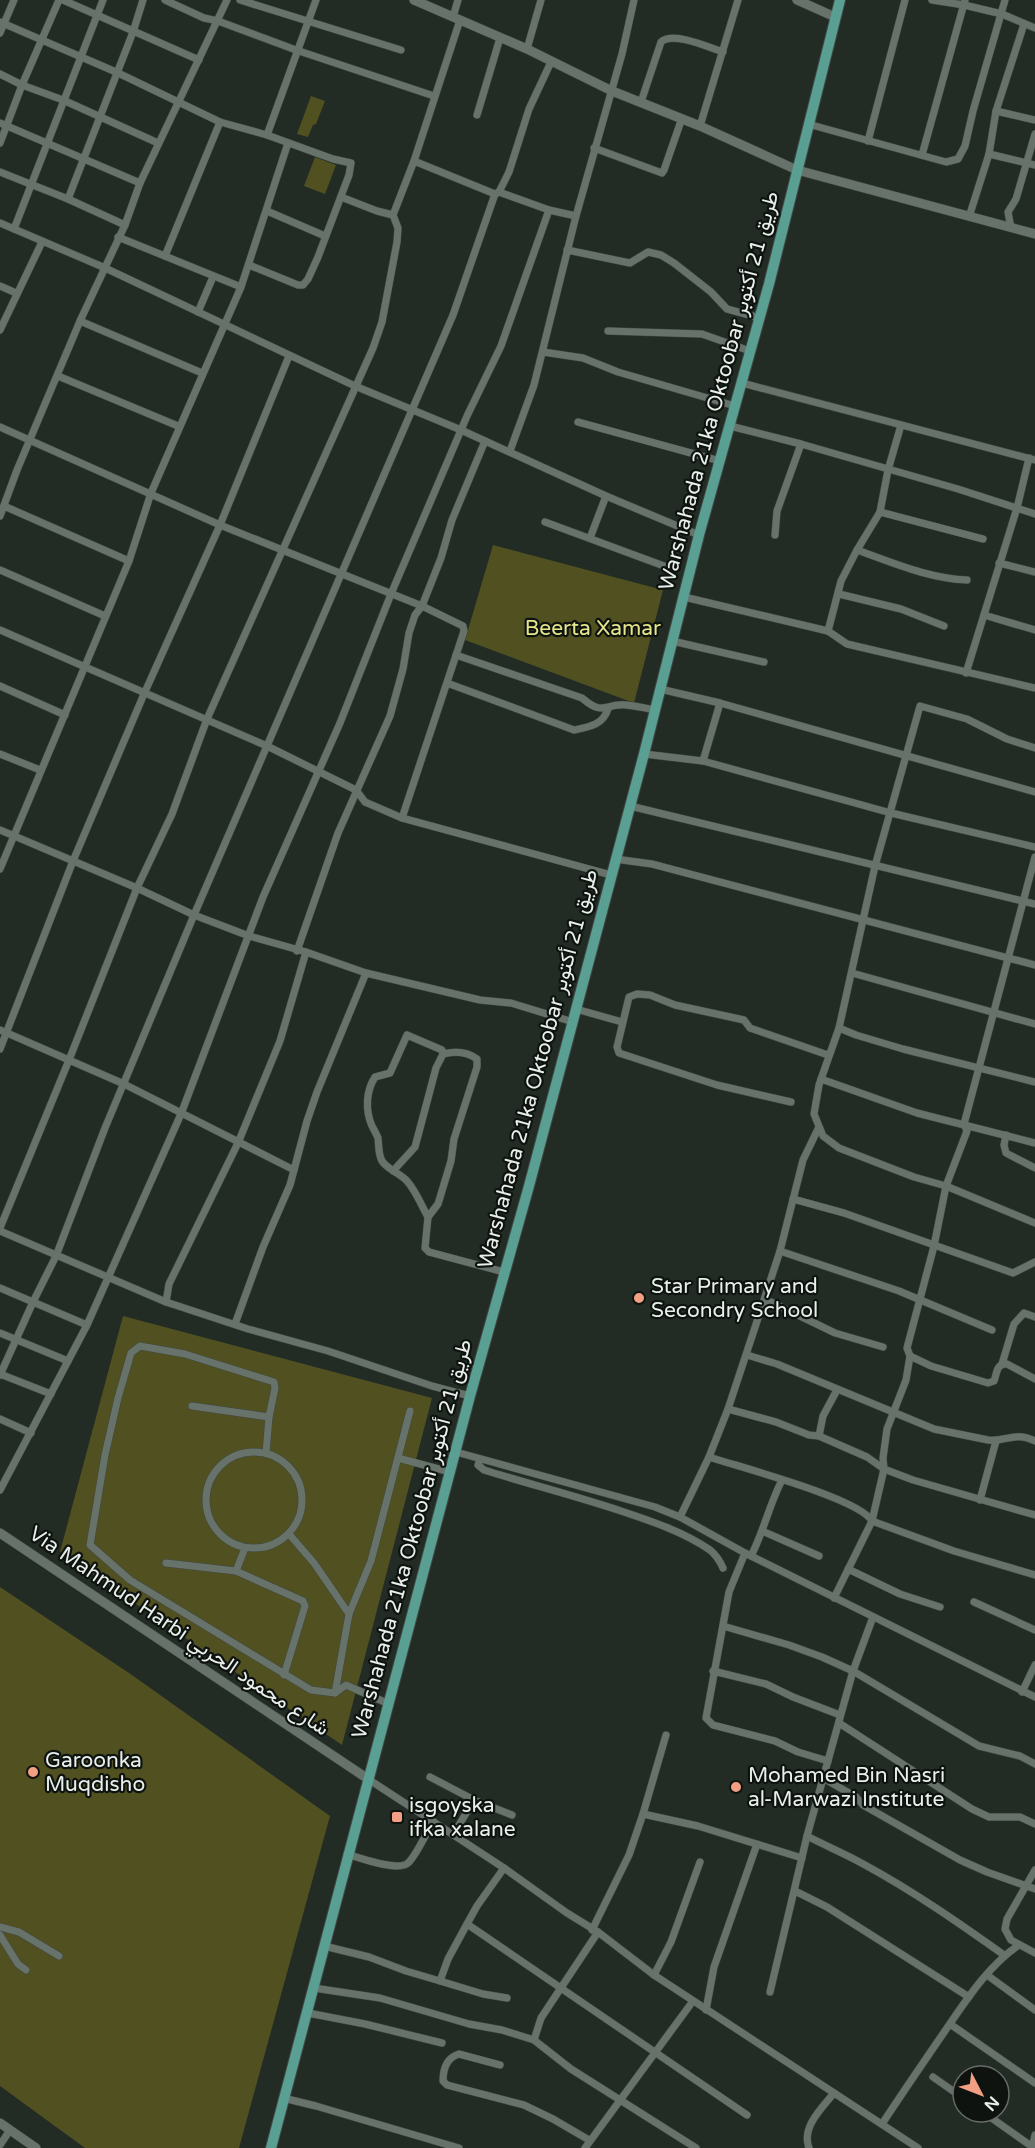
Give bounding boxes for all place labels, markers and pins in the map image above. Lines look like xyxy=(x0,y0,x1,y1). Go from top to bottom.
place label: Star Primary and Secondry School xyxy=(651,1274,818,1323)
marker: Star Primary and Secondry School xyxy=(632,1291,646,1305)
place label: Garoonka Muqdisho xyxy=(45,1748,145,1797)
place label: Mohamed Bin Nasri al-Marwazi Institute xyxy=(748,1763,945,1812)
marker: Garoonka Muqdisho xyxy=(26,1765,40,1779)
marker: Mohamed Bin Nasri al-Marwazi Institute xyxy=(729,1780,743,1794)
place label: isgoyska ifka xalane xyxy=(409,1793,516,1842)
marker: isgoyska ifka xalane xyxy=(390,1810,404,1824)

